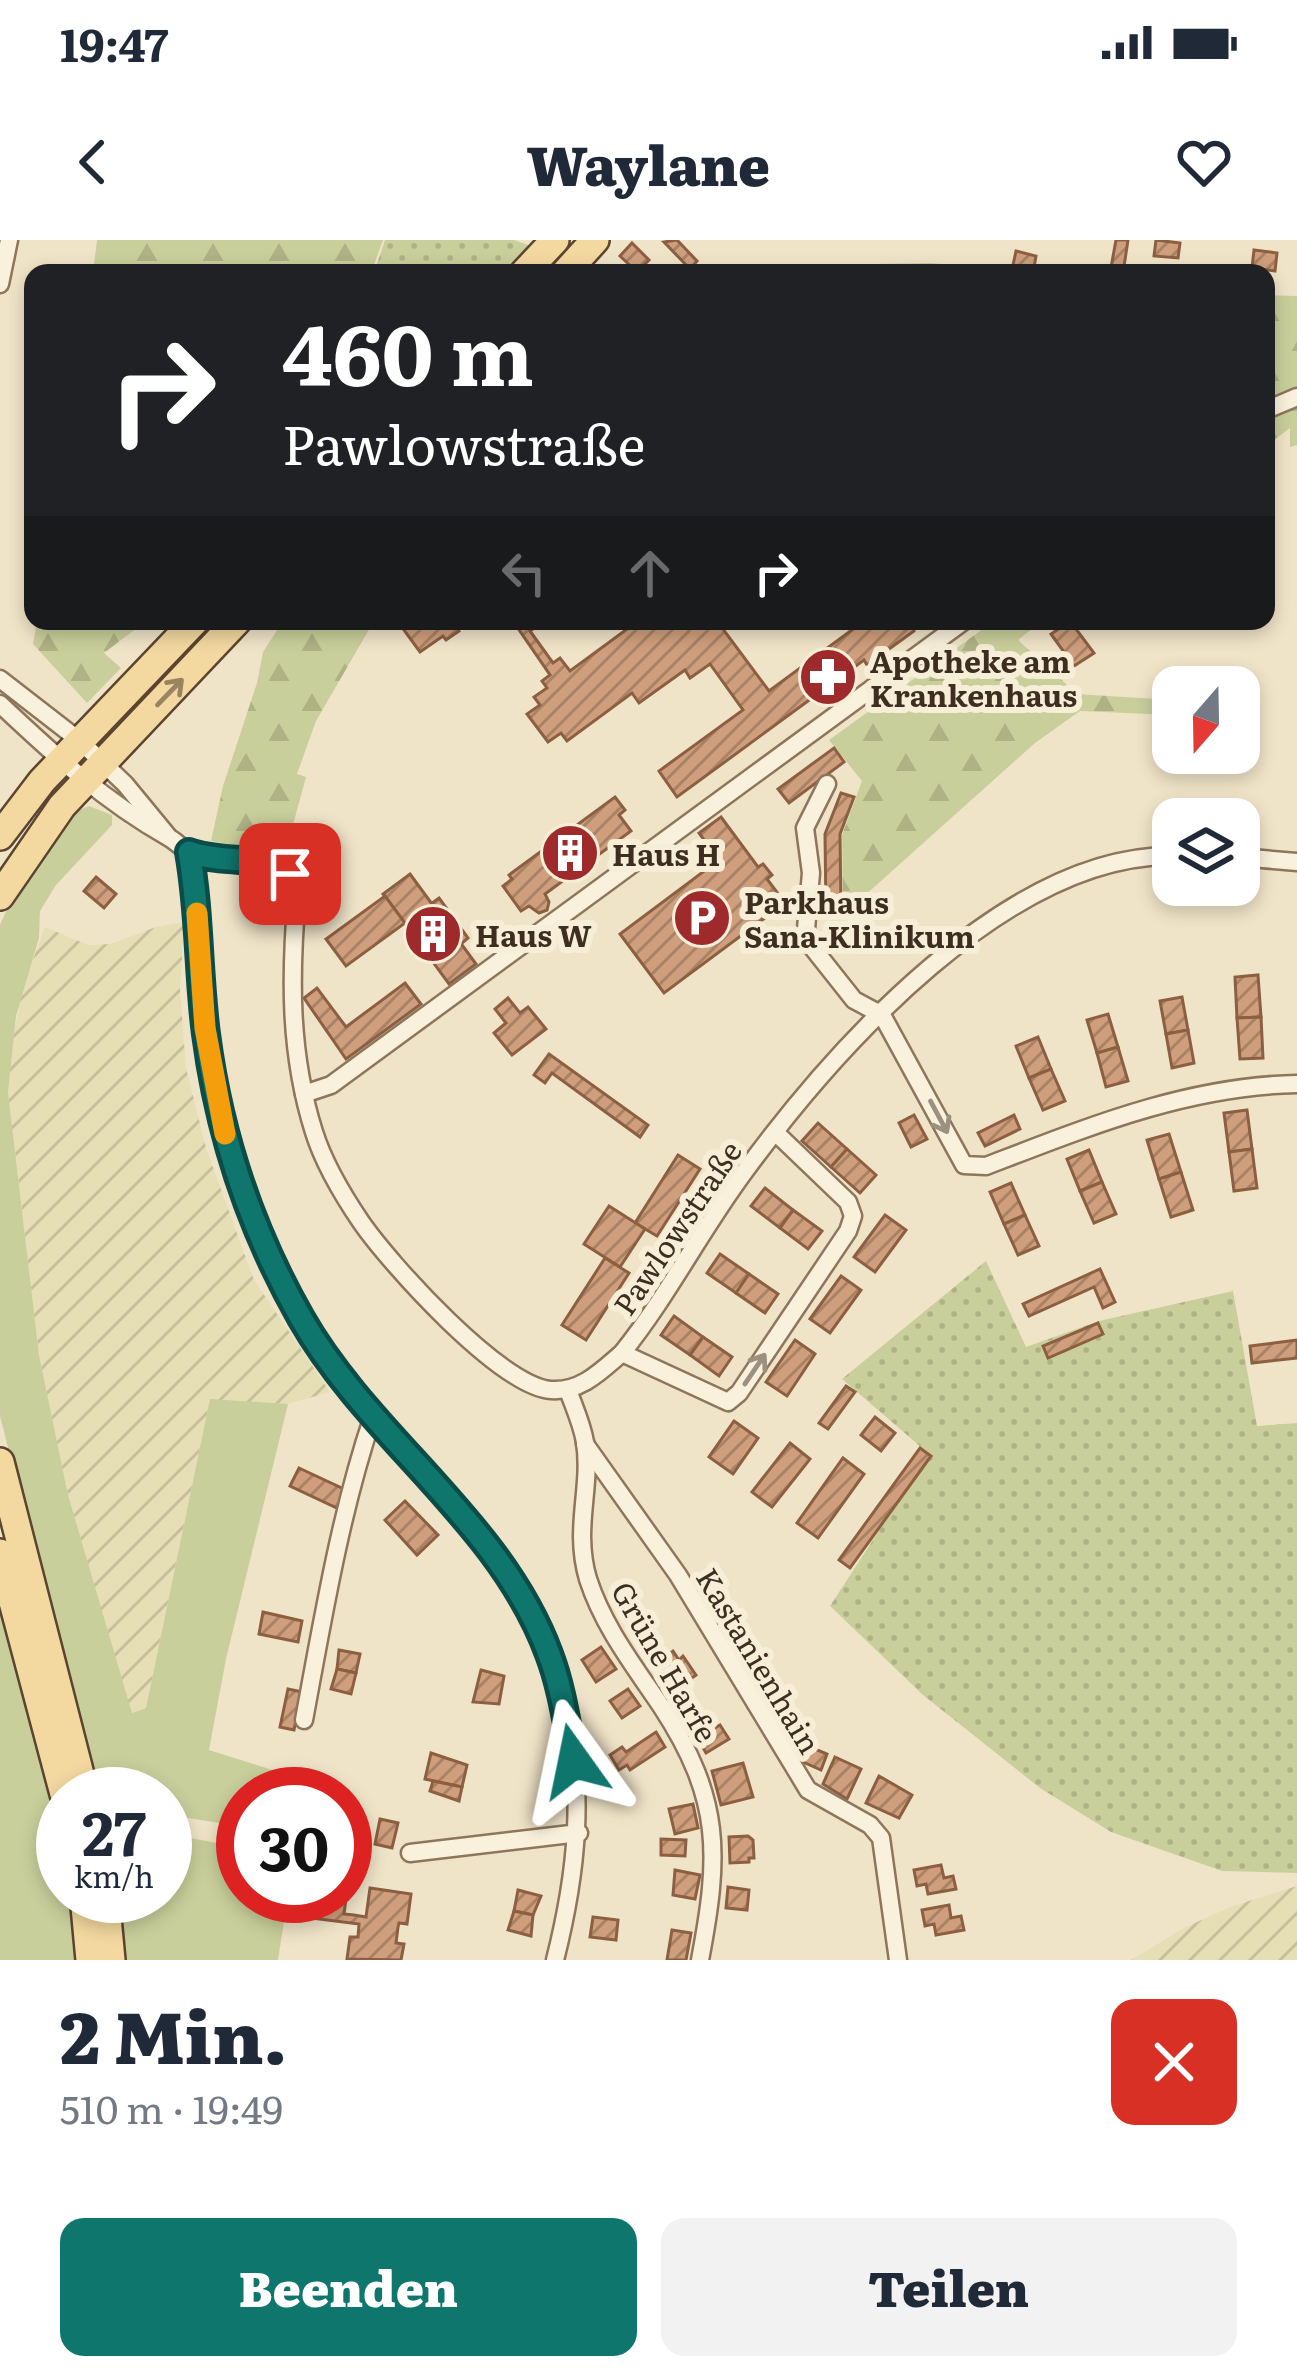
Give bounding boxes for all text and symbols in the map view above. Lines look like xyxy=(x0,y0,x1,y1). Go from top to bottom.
text: 19:47 xyxy=(60,9,168,76)
text: Waylane xyxy=(527,122,770,203)
icon: back xyxy=(60,129,126,195)
icon: heart xyxy=(1171,129,1237,195)
text: 460 m xyxy=(282,287,534,412)
icon: right xyxy=(84,312,240,468)
text: Pawlowstraße xyxy=(282,401,646,482)
icon: left xyxy=(491,540,557,606)
icon: ahead xyxy=(617,540,683,606)
icon: right xyxy=(743,540,809,606)
place label: Apotheke am Krankenhaus xyxy=(870,638,1077,716)
pharmacy icon: Apotheke am Krankenhaus xyxy=(797,646,859,708)
north arrow xyxy=(1152,666,1260,774)
map controls xyxy=(1152,666,1260,906)
one-way arrow xyxy=(155,677,183,707)
button: layers xyxy=(1152,798,1260,906)
building icon: Haus H xyxy=(539,822,601,884)
pin xyxy=(239,823,341,925)
place label: Haus H xyxy=(612,831,720,875)
icon: arrive xyxy=(257,841,323,907)
place label: Parkhaus Sana-Klinikum xyxy=(744,879,975,957)
parking icon: Parkhaus Sana-Klinikum xyxy=(671,887,733,949)
building icon: Haus W xyxy=(402,903,464,965)
place label: Haus W xyxy=(475,912,592,956)
one-way arrow xyxy=(928,1099,951,1134)
street label: Pawlowstraße xyxy=(601,1131,751,1323)
one-way arrow xyxy=(742,1353,767,1387)
street label: Kastanienhain xyxy=(687,1559,833,1761)
street label: Grüne Harfe xyxy=(602,1572,730,1750)
position arrow xyxy=(511,1698,637,1824)
speed limit sign: 30 xyxy=(216,1767,372,1923)
text: 27 xyxy=(82,1785,146,1874)
text: km/h xyxy=(74,1853,154,1897)
text: 2 Min. xyxy=(60,1979,287,2086)
button: close xyxy=(1111,1999,1237,2125)
text: 510 m · 19:49 xyxy=(60,2078,283,2136)
button: Beenden xyxy=(60,2218,637,2356)
button: Teilen xyxy=(661,2218,1237,2356)

